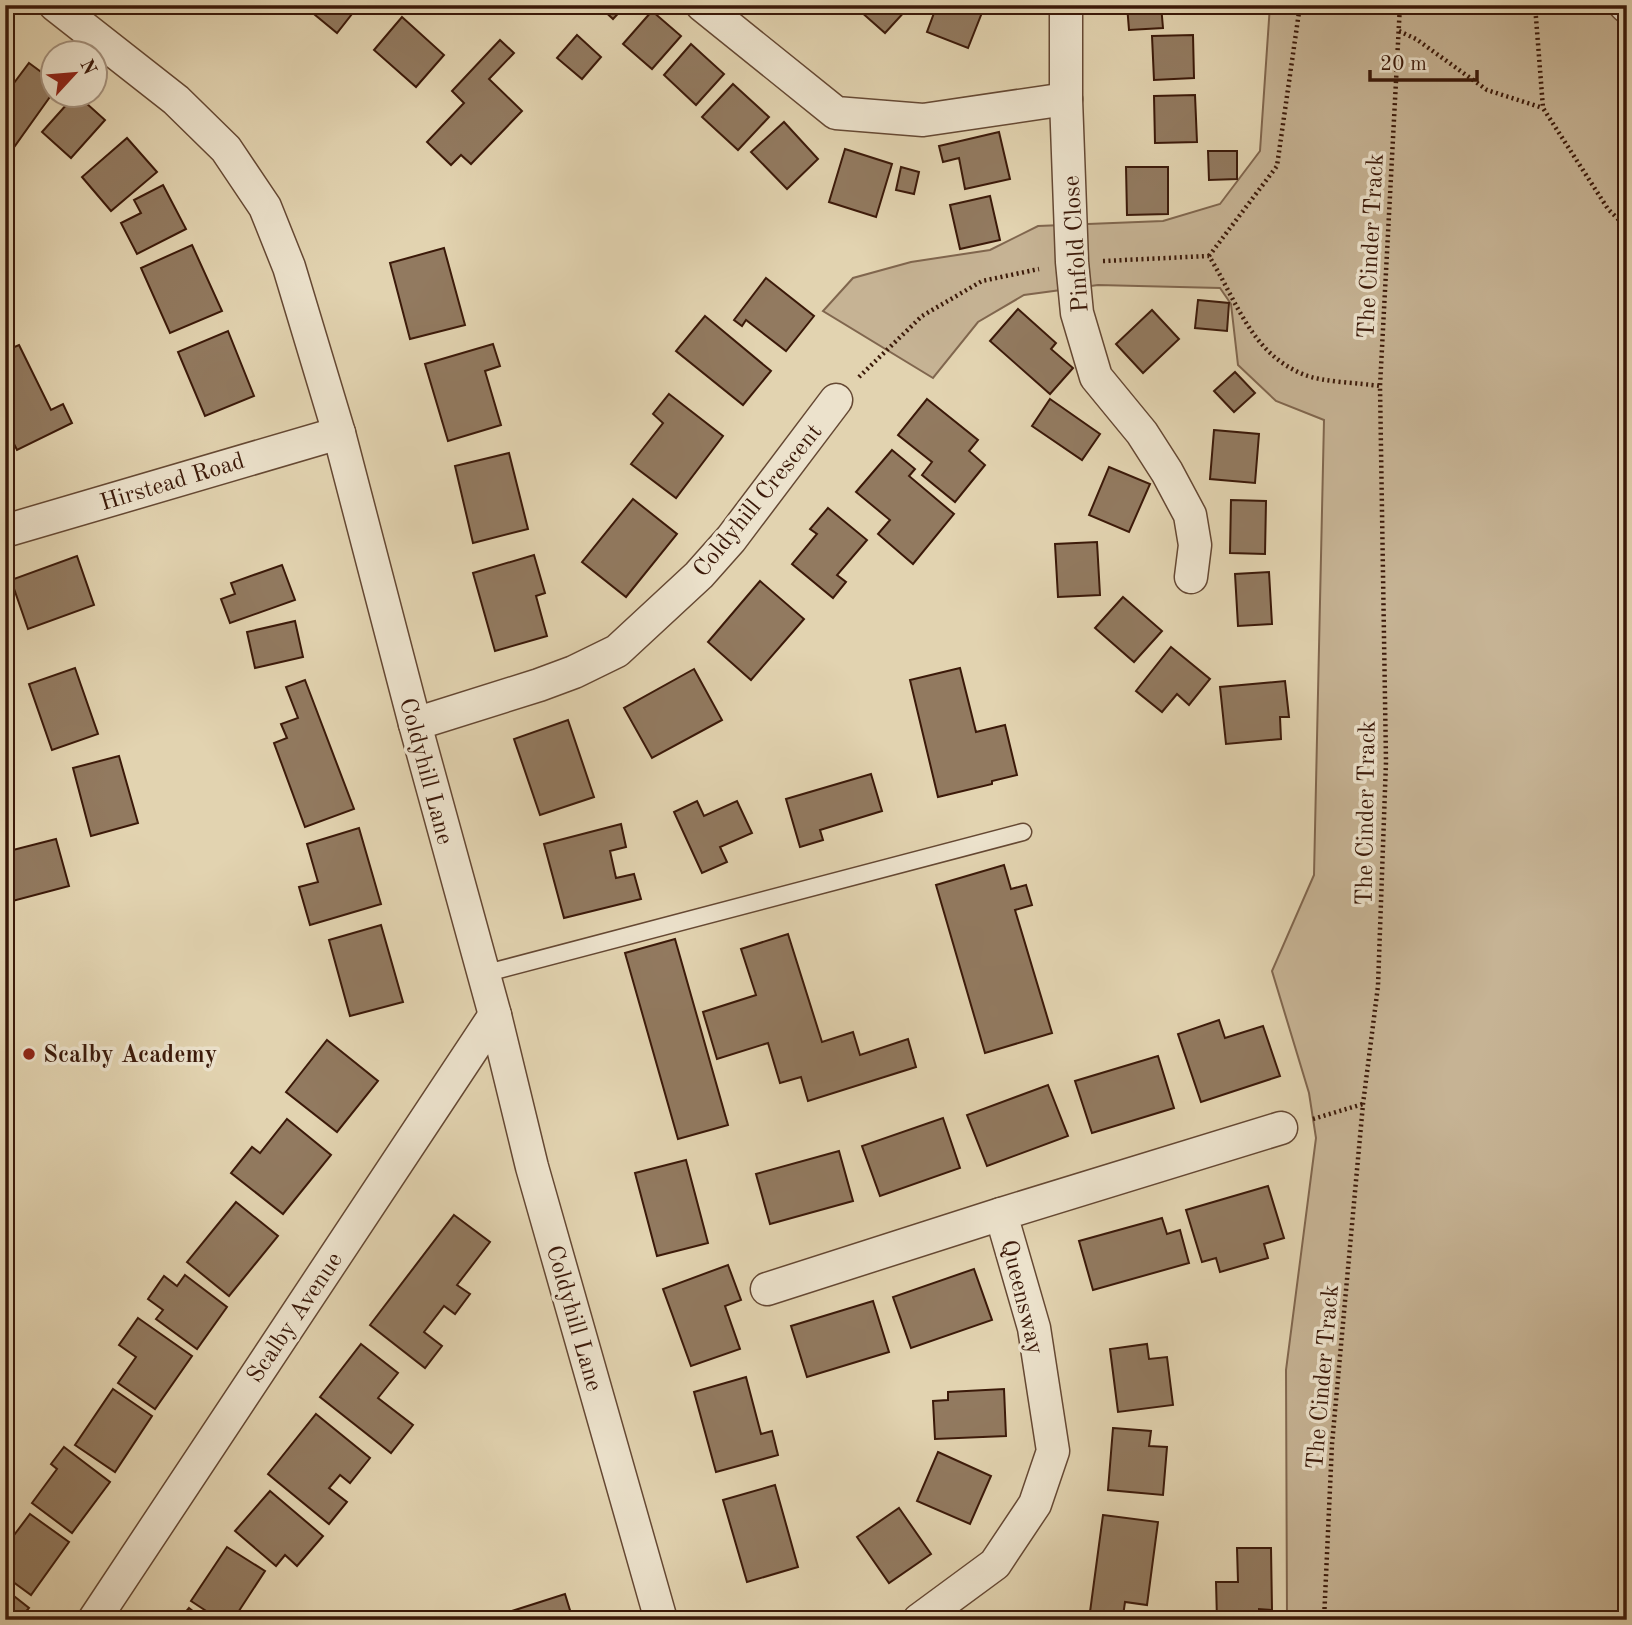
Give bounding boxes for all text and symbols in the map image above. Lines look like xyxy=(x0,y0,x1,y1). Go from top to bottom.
north arrow xyxy=(38,38,108,108)
scale bar xyxy=(1370,38,1476,82)
text: 20 m xyxy=(1380,54,1427,75)
text: N xyxy=(75,57,99,79)
street label: The Cinder Track xyxy=(1355,153,1389,339)
street label: Pinfold Close xyxy=(1060,175,1094,313)
street label: Coldyhill Crescent xyxy=(690,420,827,582)
street label: Hirstead Road xyxy=(98,450,248,516)
street label: Coldyhill Lane xyxy=(394,696,456,847)
street label: The Cinder Track xyxy=(1353,720,1381,906)
place label: Scalby Academy xyxy=(43,1044,217,1068)
marker: Scalby Academy xyxy=(21,1046,37,1062)
street label: Queensway xyxy=(995,1238,1047,1357)
street label: Coldyhill Lane xyxy=(541,1243,605,1394)
street label: Scalby Avenue xyxy=(243,1249,348,1388)
street label: The Cinder Track xyxy=(1304,1284,1344,1471)

